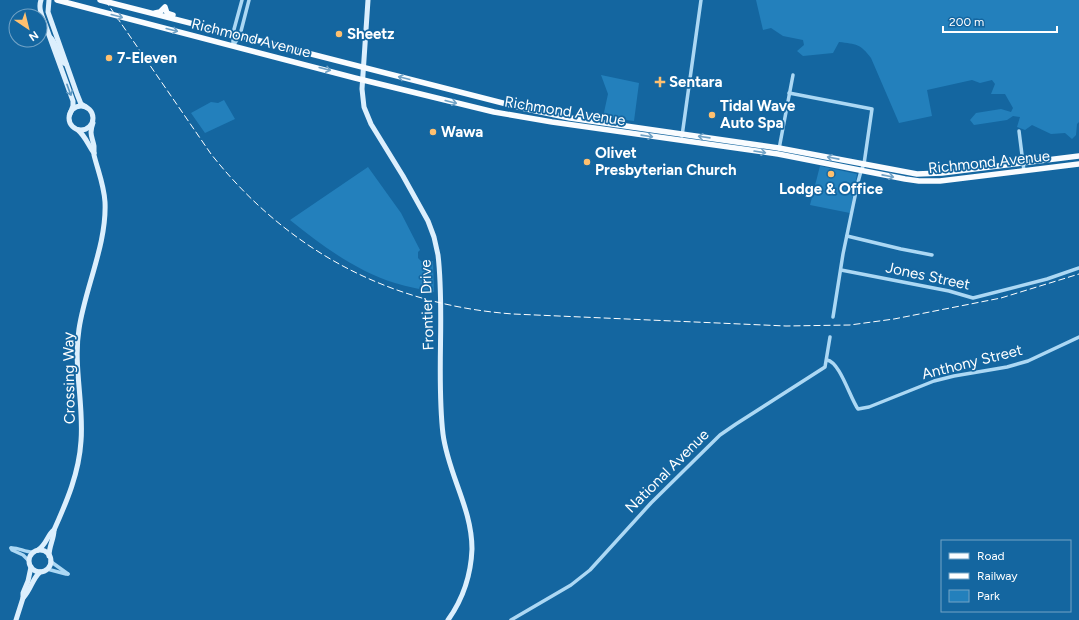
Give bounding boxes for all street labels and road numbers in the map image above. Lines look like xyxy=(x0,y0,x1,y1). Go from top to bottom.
street label: Richmond Avenue xyxy=(189,14,313,62)
street label: Richmond Avenue xyxy=(503,93,627,129)
street label: Richmond Avenue xyxy=(927,147,1051,177)
street label: Jones Street xyxy=(884,258,972,294)
street label: Frontier Drive xyxy=(416,259,438,351)
street label: Crossing Way xyxy=(59,332,79,424)
street label: Anthony Street xyxy=(920,341,1025,383)
street label: National Avenue xyxy=(621,425,713,517)

